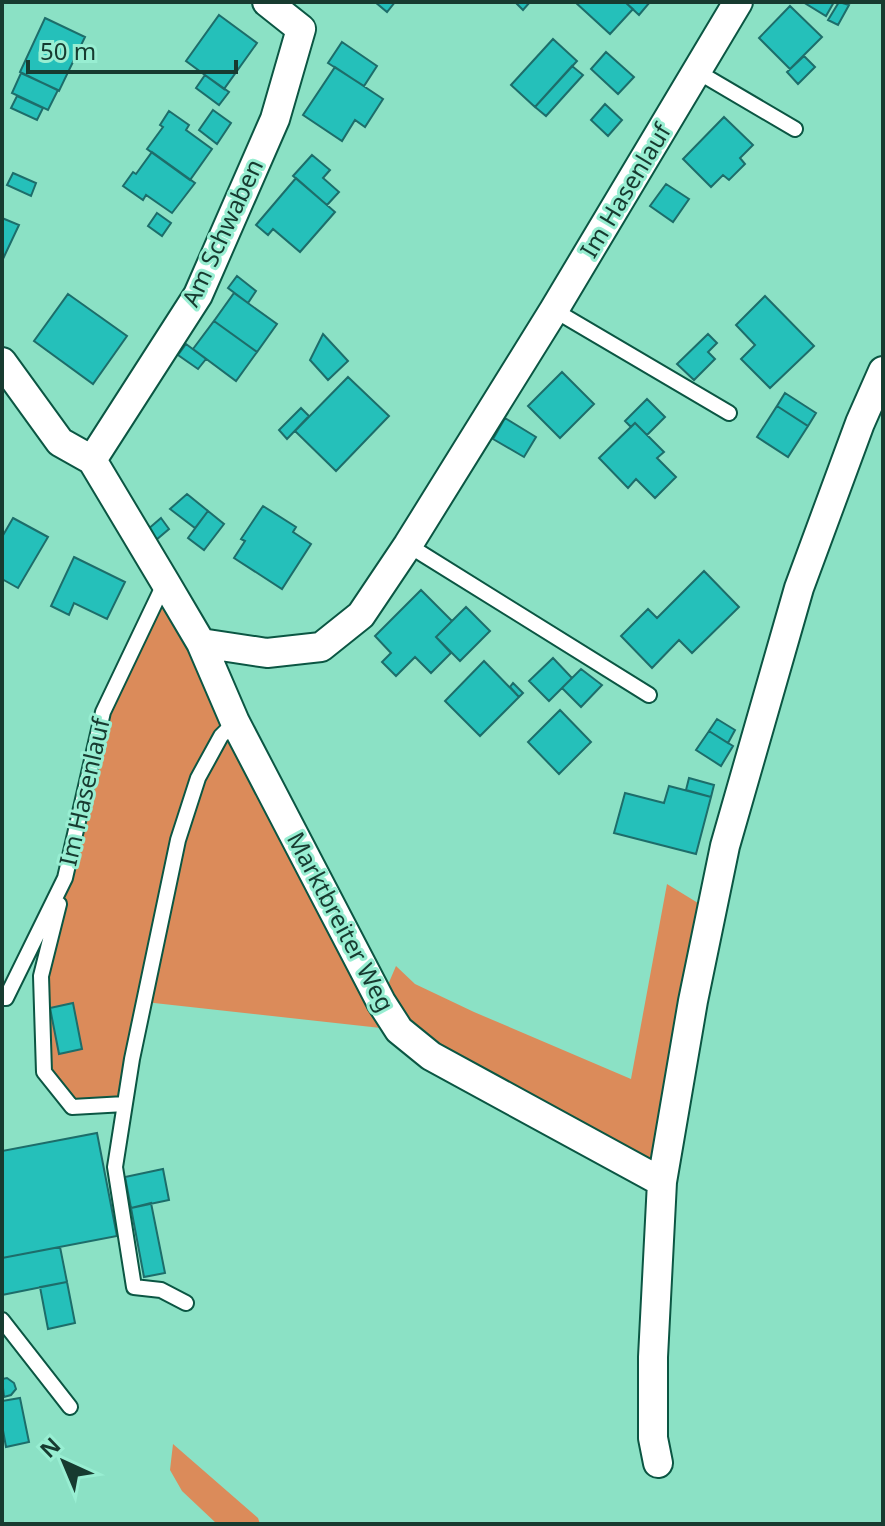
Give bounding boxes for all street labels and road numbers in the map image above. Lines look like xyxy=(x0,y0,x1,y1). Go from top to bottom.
street label: Im Hasenlauf xyxy=(572,116,679,263)
street label: Am Schwaben xyxy=(173,153,270,311)
street label: Im Hasenlauf xyxy=(51,713,117,869)
street label: Marktbreiter Weg xyxy=(280,826,403,1017)

